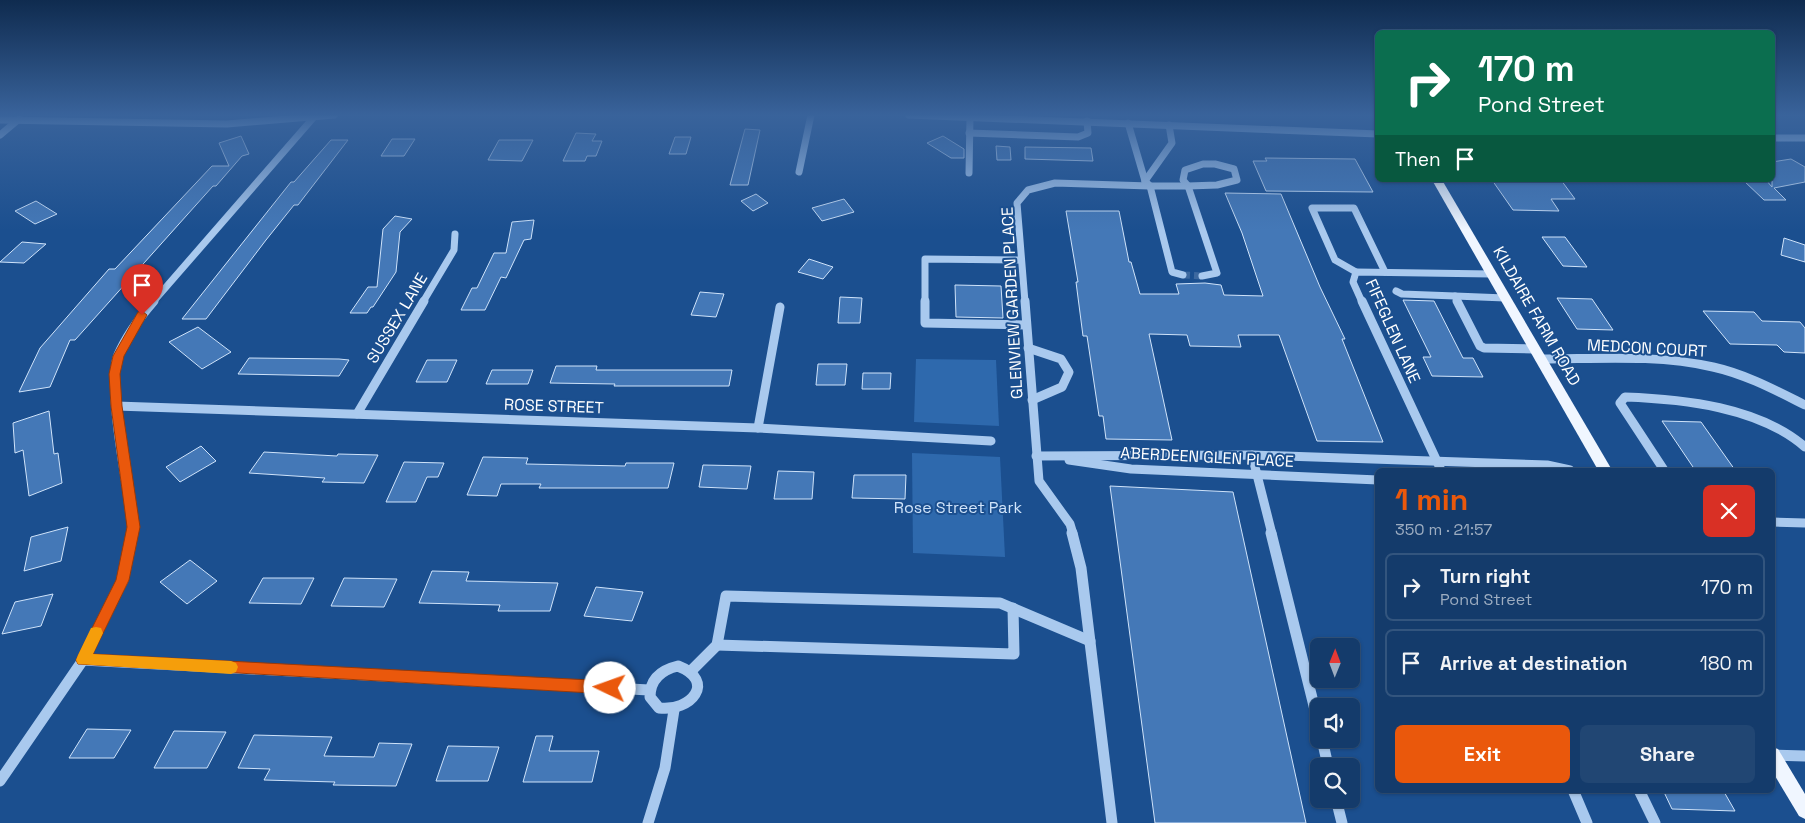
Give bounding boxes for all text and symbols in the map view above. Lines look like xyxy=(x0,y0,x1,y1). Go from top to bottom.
text: 170 m xyxy=(1478,47,1575,91)
icon: right xyxy=(1395,50,1460,115)
text: Pond Street xyxy=(1478,90,1605,118)
icon: arrive xyxy=(1451,145,1479,173)
text: Then xyxy=(1395,147,1441,172)
street label: GLENVIEW GARDEN PLACE xyxy=(996,206,1028,400)
street label: KILDAIRE FARM ROAD xyxy=(1489,243,1585,389)
pin xyxy=(121,264,163,315)
street label: SUSSEX LANE xyxy=(362,269,432,367)
icon: arrive xyxy=(128,271,156,299)
street label: FIFEGLEN LANE xyxy=(1361,276,1425,386)
street label: MEDCON COURT xyxy=(1586,334,1708,362)
street label: ROSE STREET xyxy=(504,394,604,418)
street label: ABERDEEN GLEN PLACE xyxy=(1120,442,1294,472)
text: 1 min xyxy=(1395,480,1468,519)
button: close xyxy=(1703,485,1755,537)
park label: Rose Street Park xyxy=(894,497,1023,518)
text: 350 m · 21:57 xyxy=(1395,519,1492,540)
text: Turn right xyxy=(1440,564,1530,589)
icon: right xyxy=(1397,573,1425,601)
text: 170 m xyxy=(1701,575,1753,600)
text: Pond Street xyxy=(1440,589,1532,610)
north arrow xyxy=(1310,638,1360,688)
map controls xyxy=(1310,638,1360,808)
icon: arrive xyxy=(1397,649,1425,677)
text: Arrive at destination xyxy=(1440,651,1628,676)
text: 180 m xyxy=(1700,651,1753,676)
position arrow xyxy=(583,661,635,713)
button: sound xyxy=(1310,698,1360,748)
button: Exit xyxy=(1395,725,1570,783)
button: Share xyxy=(1580,725,1755,783)
button: search xyxy=(1310,758,1360,808)

